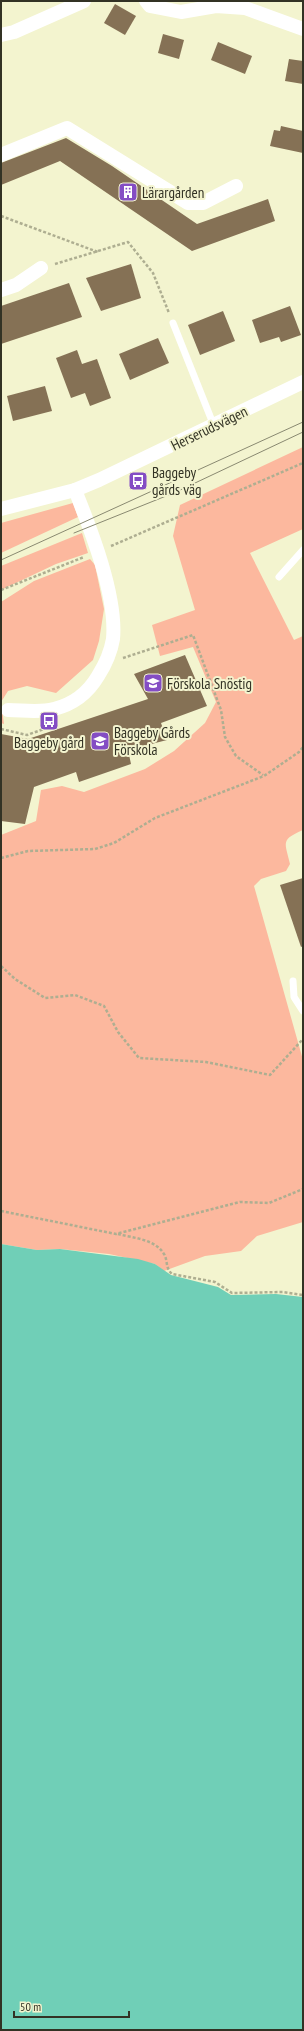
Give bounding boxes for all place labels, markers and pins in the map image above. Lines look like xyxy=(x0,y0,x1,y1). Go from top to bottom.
building icon: Lärargården xyxy=(117,181,139,203)
place label: Lärargården xyxy=(142,183,204,202)
place label: Baggeby gårds väg xyxy=(152,463,202,499)
bus stop icon: Baggeby gårds väg xyxy=(127,470,149,492)
school or university icon: Förskola Snöstig xyxy=(142,672,164,694)
place label: Förskola Snöstig xyxy=(167,674,252,693)
bus stop icon: Baggeby gård xyxy=(38,710,60,732)
place label: Baggeby Gårds Förskola xyxy=(114,723,190,759)
school or university icon: Baggeby Gårds Förskola xyxy=(89,730,111,752)
place label: Baggeby gård xyxy=(14,733,84,752)

